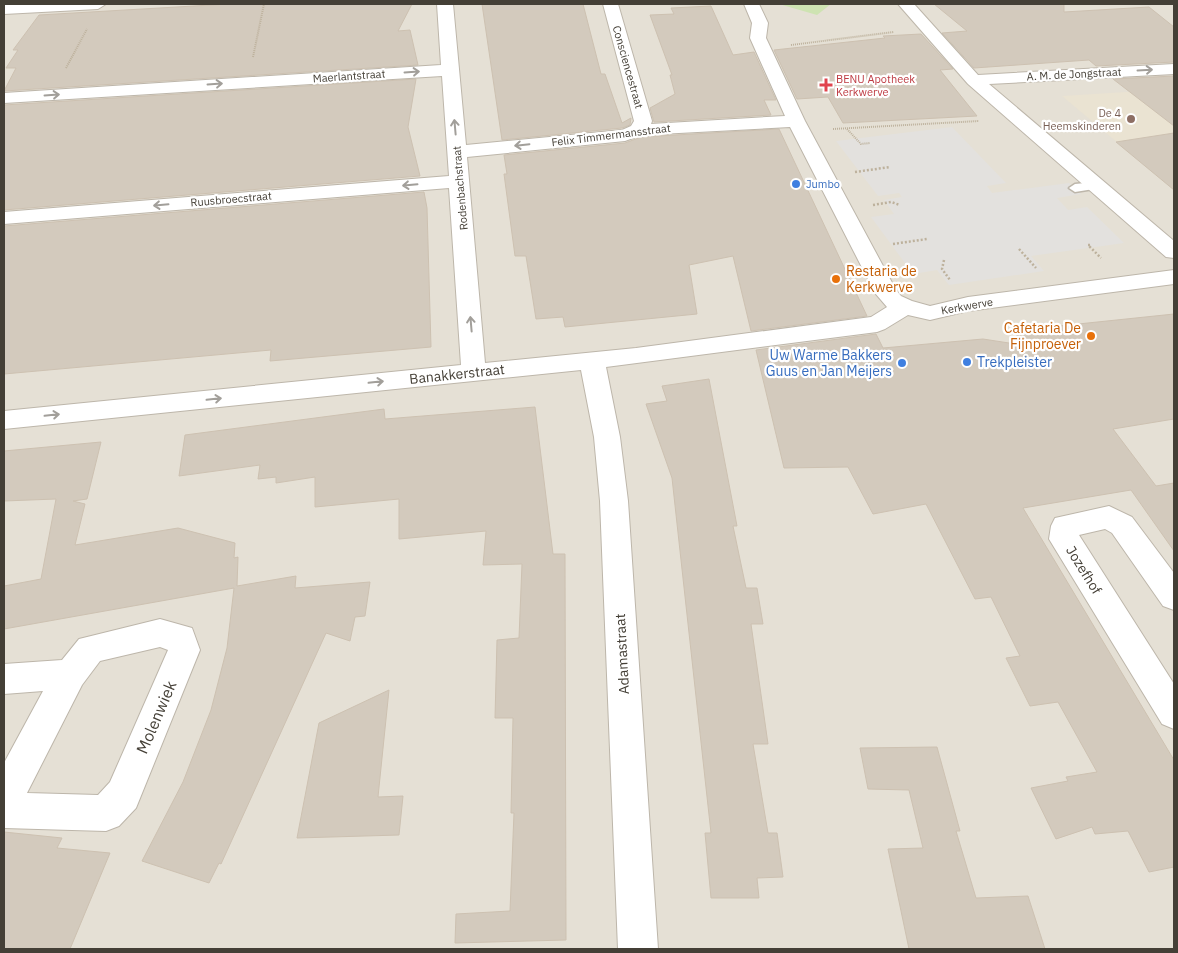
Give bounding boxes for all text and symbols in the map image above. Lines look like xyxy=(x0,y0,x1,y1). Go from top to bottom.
street label: Consciencestraat xyxy=(609,24,647,110)
street label: A. M. de Jongstraat xyxy=(1026,65,1122,83)
street label: Maerlantstraat xyxy=(312,66,386,86)
one-way arrow xyxy=(1136,66,1152,75)
one-way arrow xyxy=(403,68,419,77)
place label: BENU Apotheek Kerkwerve xyxy=(836,72,915,99)
marker: BENU Apotheek Kerkwerve xyxy=(820,79,832,91)
one-way arrow xyxy=(206,80,222,89)
one-way arrow xyxy=(44,90,60,99)
place label: De 4 Heemskinderen xyxy=(1043,106,1121,133)
marker: De 4 Heemskinderen xyxy=(1125,113,1137,125)
one-way arrow xyxy=(450,119,459,135)
street label: Felix Timmermansstraat xyxy=(551,121,671,149)
one-way arrow xyxy=(514,140,530,150)
street label: Rodenbachstraat xyxy=(449,145,471,231)
place label: Jumbo xyxy=(806,177,840,191)
marker: Jumbo xyxy=(790,178,802,190)
one-way arrow xyxy=(403,181,419,190)
street label: Ruusbroecstraat xyxy=(190,188,272,210)
one-way arrow xyxy=(153,200,169,210)
place label: Restaria de Kerkwerve xyxy=(846,262,917,296)
marker: Restaria de Kerkwerve xyxy=(830,273,842,285)
street label: Kerkwerve xyxy=(940,295,994,317)
one-way arrow xyxy=(466,316,475,332)
place label: Cafetaria De Fijnproever xyxy=(1004,319,1081,353)
marker: Cafetaria De Fijnproever xyxy=(1085,330,1097,342)
place label: Uw Warme Bakkers Guus en Jan Meijers xyxy=(766,346,892,380)
place label: Trekpleister xyxy=(977,353,1052,371)
marker: Trekpleister xyxy=(961,356,973,368)
marker: Uw Warme Bakkers Guus en Jan Meijers xyxy=(896,357,908,369)
street label: Banakkerstraat xyxy=(408,360,506,388)
one-way arrow xyxy=(367,378,383,387)
one-way arrow xyxy=(206,394,222,404)
one-way arrow xyxy=(44,410,60,420)
street label: Jozefhof xyxy=(1062,542,1106,598)
street label: Adamastraat xyxy=(611,613,633,695)
street label: Molenwiek xyxy=(132,677,181,757)

